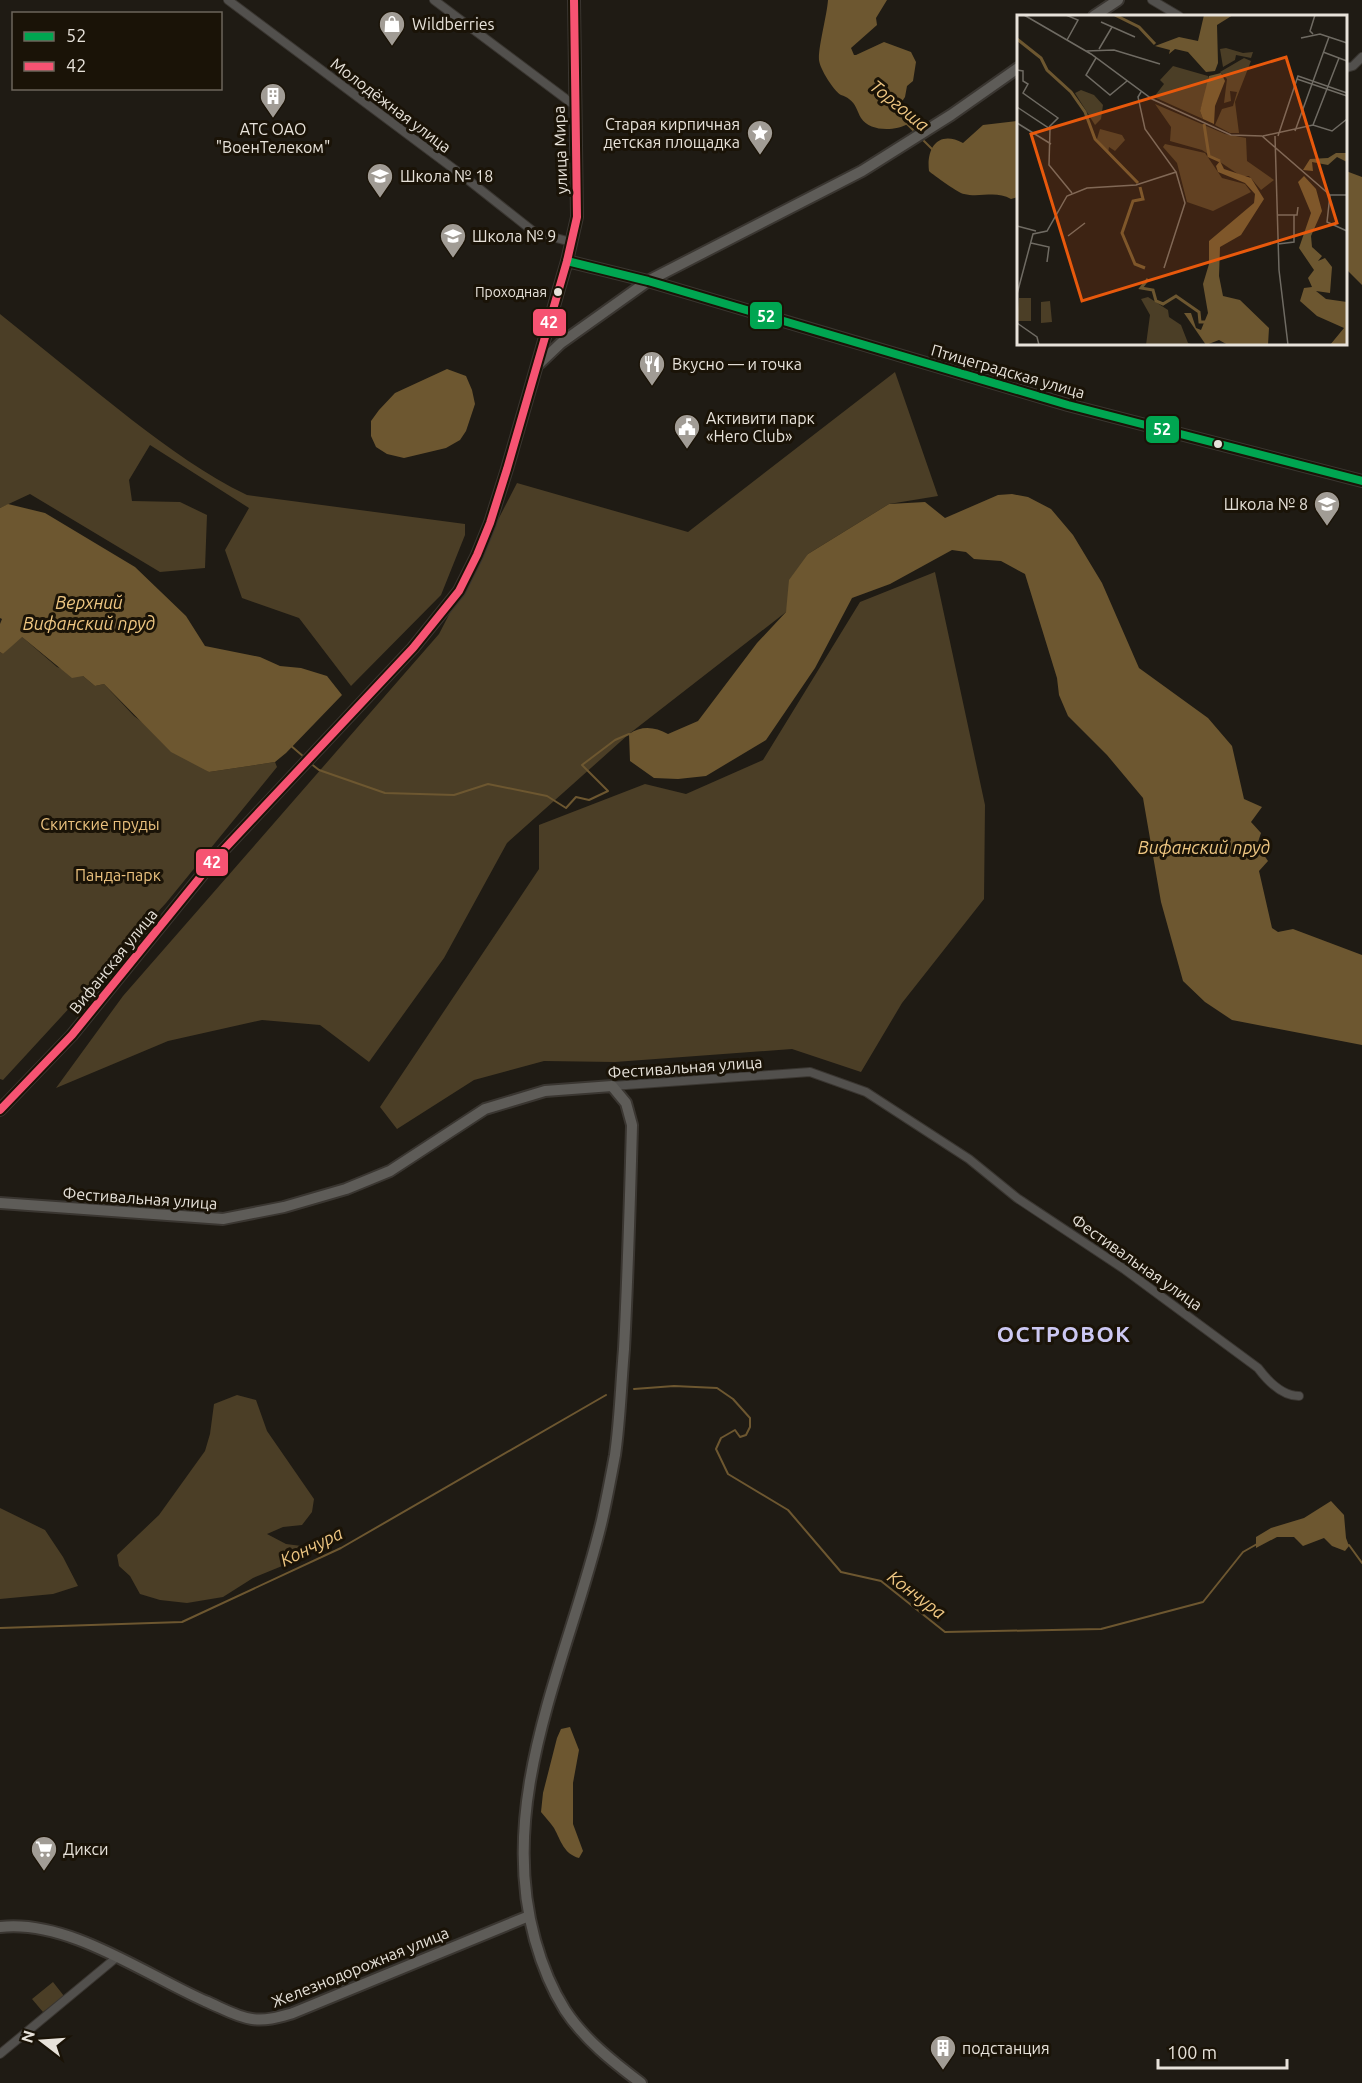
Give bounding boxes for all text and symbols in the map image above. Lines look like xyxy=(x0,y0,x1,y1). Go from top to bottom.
shop icon: Wildberries xyxy=(377,9,407,47)
legend xyxy=(12,12,222,90)
place label: Wildberries xyxy=(412,15,495,33)
inset map xyxy=(1017,15,1347,345)
text: 52 xyxy=(66,25,86,45)
street label: Молодёжная улица xyxy=(327,54,455,156)
text: 42 xyxy=(66,55,86,75)
water label: Торгоша xyxy=(867,75,934,135)
building icon: АТС ОАО "ВоенТелеком" xyxy=(258,81,288,119)
street label: улица Мира xyxy=(549,106,571,194)
place label: Старая кирпичная детская площадка xyxy=(603,115,740,151)
place icon: Старая кирпичная детская площадка xyxy=(745,118,775,156)
place label: АТС ОАО "ВоенТелеком" xyxy=(216,120,330,156)
school or university icon: Школа № 18 xyxy=(365,161,395,199)
place label: Школа № 18 xyxy=(400,167,493,185)
school or university icon: Школа № 9 xyxy=(438,221,468,259)
place label: Школа № 9 xyxy=(472,227,556,245)
place label: Проходная xyxy=(475,284,547,300)
marker: Проходная xyxy=(552,286,564,298)
line badge: 52 xyxy=(749,301,783,330)
text: 52 xyxy=(757,307,775,325)
line badge: 42 xyxy=(532,308,567,337)
text: 42 xyxy=(540,313,558,331)
street label: Птицеградская улица xyxy=(929,340,1087,402)
restaurant icon: Вкусно — и точка xyxy=(637,349,667,387)
place label: Вкусно — и точка xyxy=(672,355,802,373)
place label: Активити парк «Hero Club» xyxy=(706,409,815,445)
public building icon: Активити парк «Hero Club» xyxy=(672,412,702,450)
line badge: 52 xyxy=(1145,415,1180,444)
text: 52 xyxy=(1153,420,1171,438)
unlabelled marker xyxy=(1212,438,1224,450)
school or university icon: Школа № 8 xyxy=(1312,489,1342,527)
place label: Школа № 8 xyxy=(1224,495,1308,513)
water label: Верхний Вифанский пруд xyxy=(23,592,155,633)
park label: Скитские пруды xyxy=(40,815,160,833)
water label: Вифанский пруд xyxy=(1138,837,1270,857)
line badge: 42 xyxy=(195,848,229,877)
text: 42 xyxy=(203,853,221,871)
park label: Панда-парк xyxy=(75,866,161,884)
street label: Вифанская улица xyxy=(65,905,161,1017)
street label: Фестивальная улица xyxy=(607,1053,763,1081)
street label: Фестивальная улица xyxy=(62,1184,218,1212)
street label: Фестивальная улица xyxy=(1068,1210,1206,1314)
district label: ОСТРОВОК xyxy=(997,1321,1131,1346)
water label: Кончура xyxy=(276,1522,346,1570)
water label: Кончура xyxy=(884,1566,950,1622)
supermarket icon: Дикси xyxy=(29,1834,59,1872)
place label: Дикси xyxy=(63,1840,109,1858)
street label: Железнодорожная улица xyxy=(269,1923,451,2011)
north arrow xyxy=(12,2011,72,2071)
text: N xyxy=(17,2028,38,2045)
scale bar xyxy=(1158,2032,1287,2070)
building icon: подстанция xyxy=(928,2033,958,2071)
place label: подстанция xyxy=(962,2039,1050,2057)
text: 100 m xyxy=(1167,2042,1217,2062)

